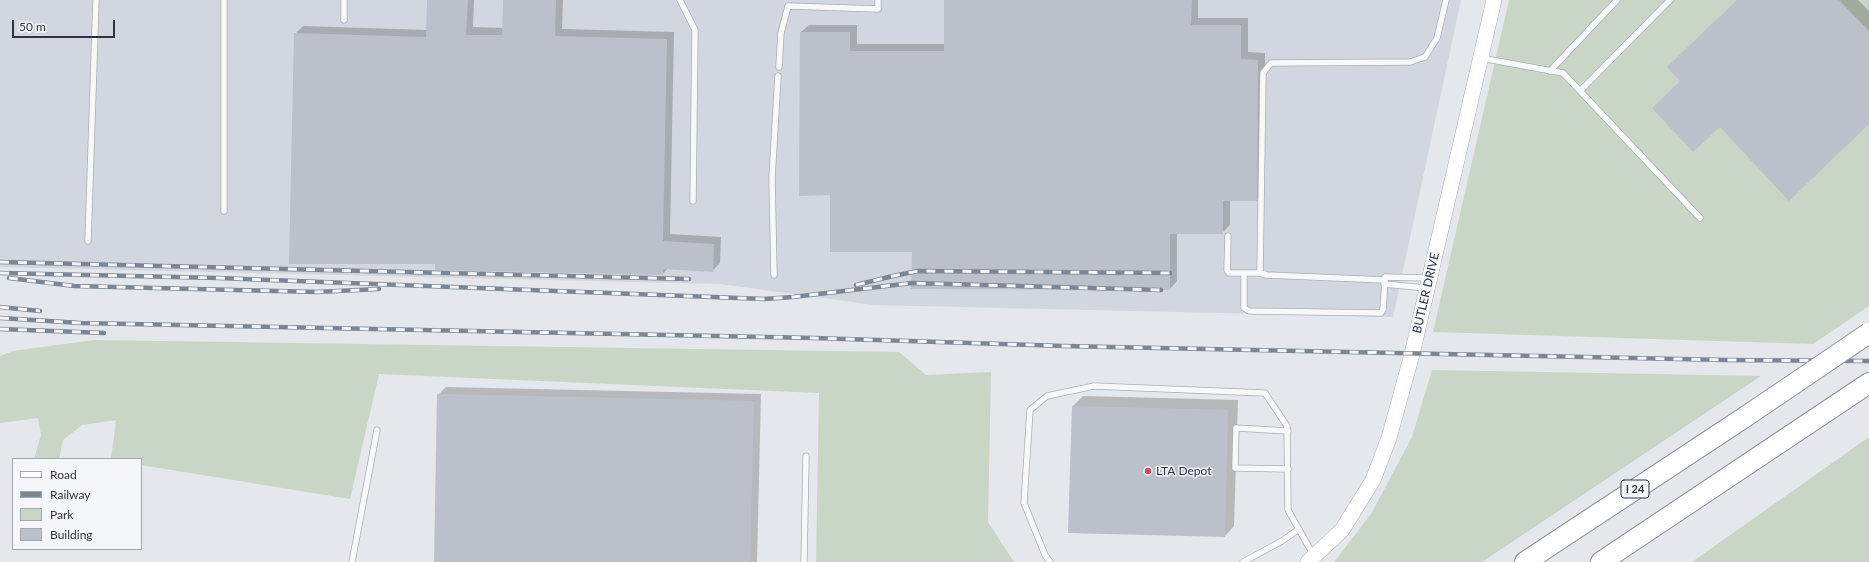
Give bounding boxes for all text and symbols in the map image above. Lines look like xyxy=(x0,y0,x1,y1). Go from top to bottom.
scale bar xyxy=(14,12,117,38)
text: 50 m xyxy=(19,19,46,34)
street label: BUTLER DRIVE xyxy=(1410,251,1442,335)
legend xyxy=(12,458,142,550)
place label: LTA Depot xyxy=(1156,464,1212,478)
marker: LTA Depot xyxy=(1143,466,1153,476)
text: Road xyxy=(50,467,77,482)
road number: I 24 xyxy=(1621,480,1649,498)
text: Railway xyxy=(50,487,90,502)
text: Park xyxy=(50,507,73,522)
text: Building xyxy=(50,527,93,542)

